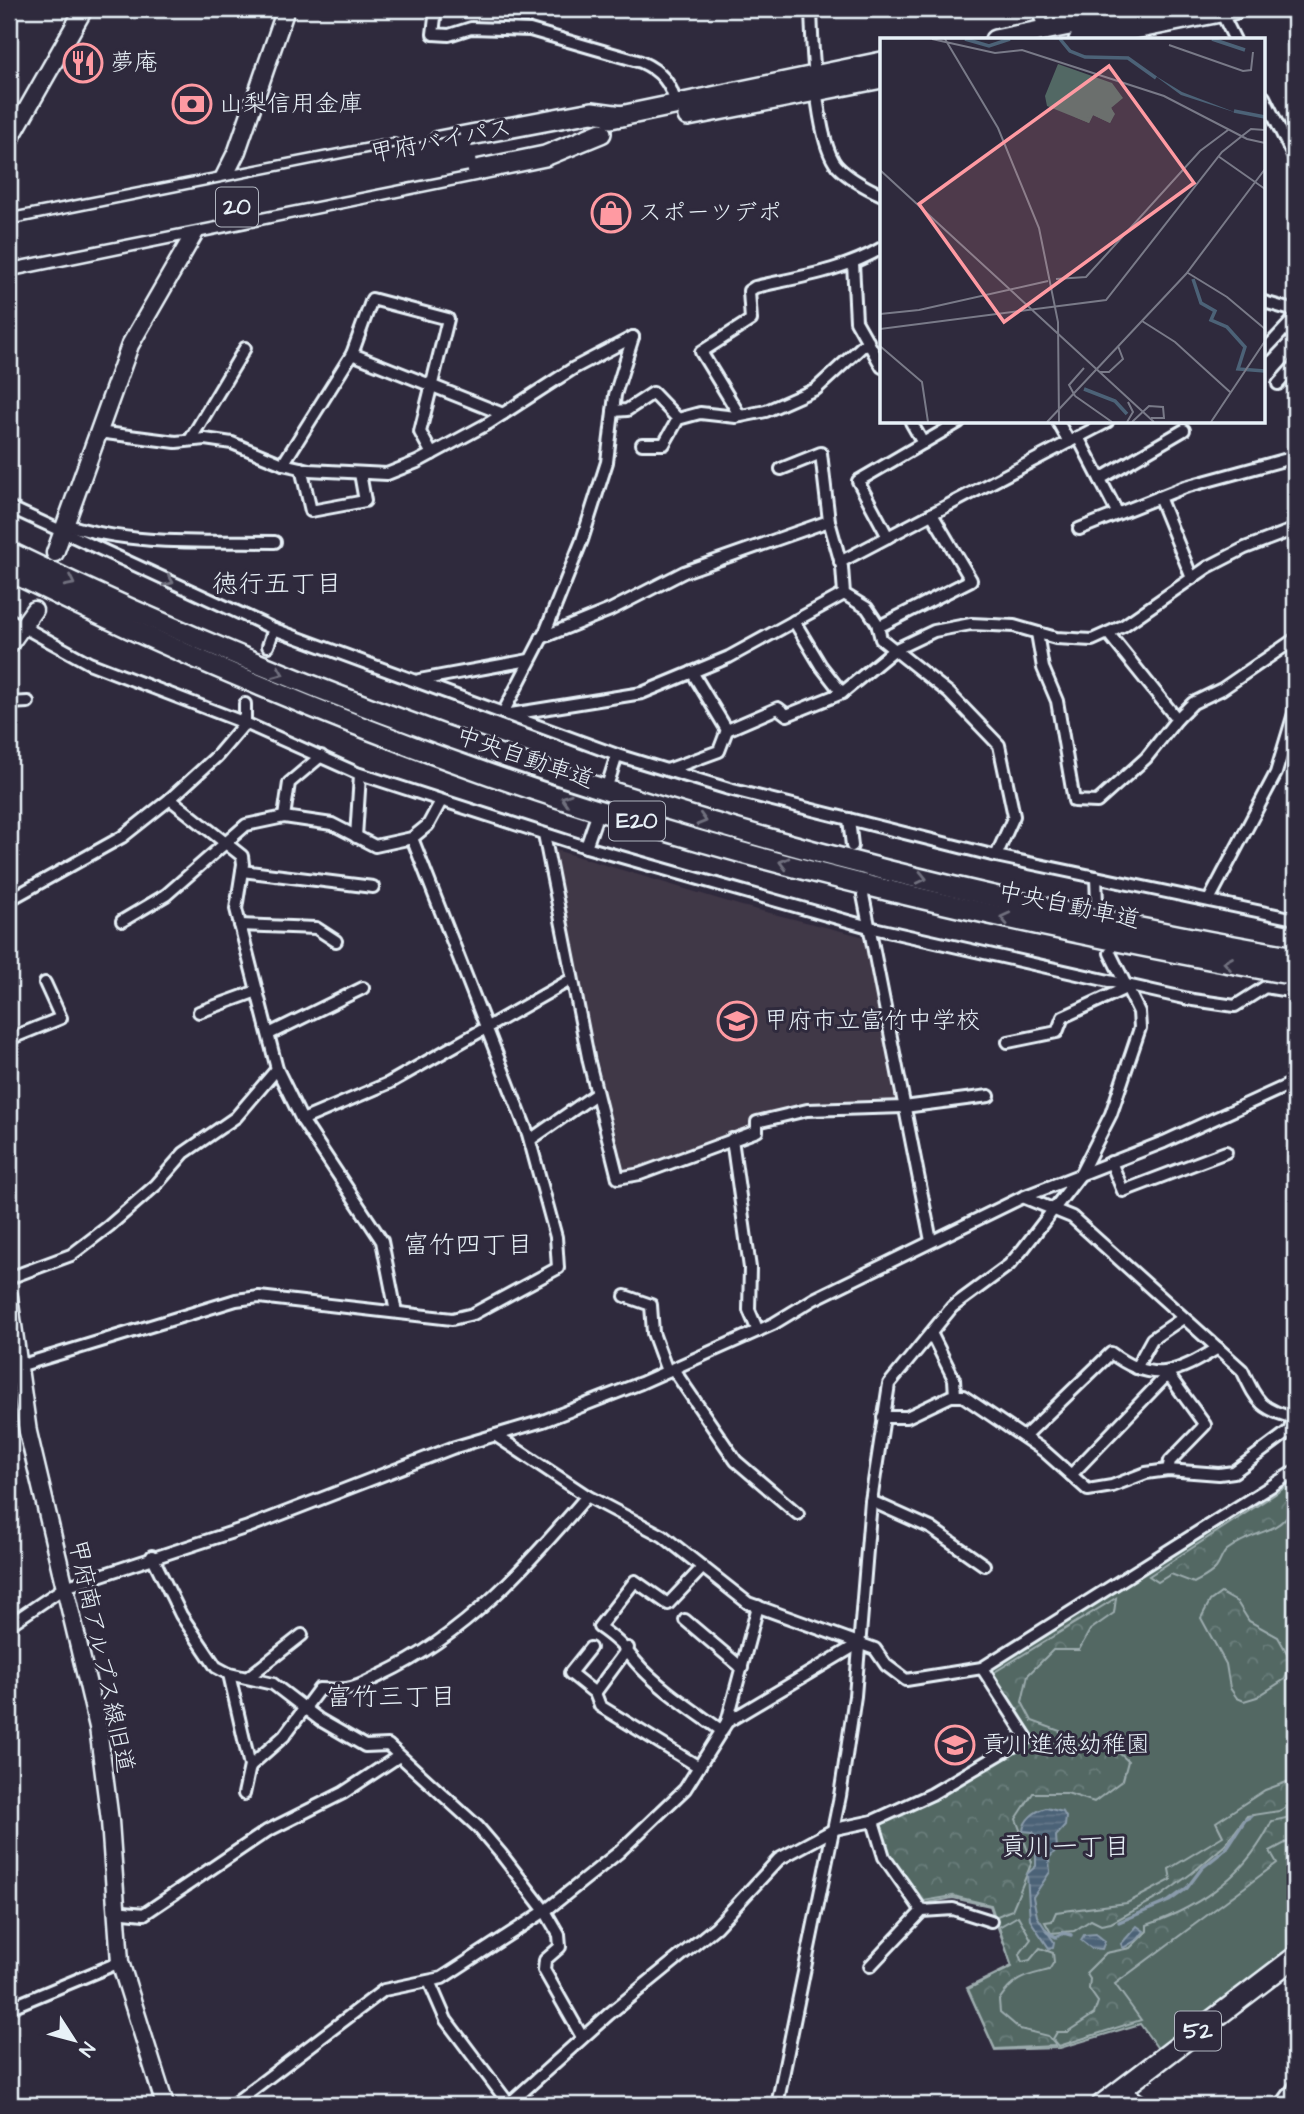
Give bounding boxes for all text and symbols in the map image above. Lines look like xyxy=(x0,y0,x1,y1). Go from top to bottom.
inset map xyxy=(880,38,1266,424)
restaurant icon: 夢庵 xyxy=(62,42,104,84)
place label: 夢庵 xyxy=(110,46,158,80)
bank icon: 山梨信用金庫 xyxy=(171,83,213,125)
place label: 山梨信用金庫 xyxy=(219,87,363,121)
street label: 甲府バイパス xyxy=(367,111,515,171)
road number: 20 xyxy=(216,188,258,227)
shop icon: スポーツデポ xyxy=(590,192,632,234)
place label: スポーツデポ xyxy=(638,196,782,230)
district label: 徳行五丁目 xyxy=(212,566,342,602)
one-way arrow xyxy=(162,573,174,587)
one-way arrow xyxy=(63,574,75,588)
one-way arrow xyxy=(272,665,284,679)
street label: 中央自動車道 xyxy=(451,718,599,798)
one-way arrow xyxy=(560,793,573,807)
road number: E20 xyxy=(609,802,665,841)
one-way arrow xyxy=(695,812,707,827)
one-way arrow xyxy=(779,857,791,871)
one-way arrow xyxy=(916,870,928,884)
street label: 中央自動車道 xyxy=(995,874,1143,938)
one-way arrow xyxy=(999,912,1011,926)
one-way arrow xyxy=(1222,956,1234,971)
school or university icon: 甲府市立富竹中学校 xyxy=(716,1000,758,1042)
place label: 甲府市立富竹中学校 xyxy=(764,1004,980,1038)
district label: 富竹四丁目 xyxy=(403,1227,533,1263)
street label: 甲府南アルプス線旧道 xyxy=(60,1536,142,1776)
district label: 富竹三丁目 xyxy=(326,1679,456,1715)
school or university icon: 貢川進徳幼稚園 xyxy=(934,1724,976,1766)
place label: 貢川進徳幼稚園 xyxy=(982,1728,1150,1762)
district label: 貢川一丁目 xyxy=(1000,1829,1130,1865)
north arrow xyxy=(38,2006,108,2076)
road number: 52 xyxy=(1175,2012,1221,2050)
text: N xyxy=(72,2036,101,2062)

